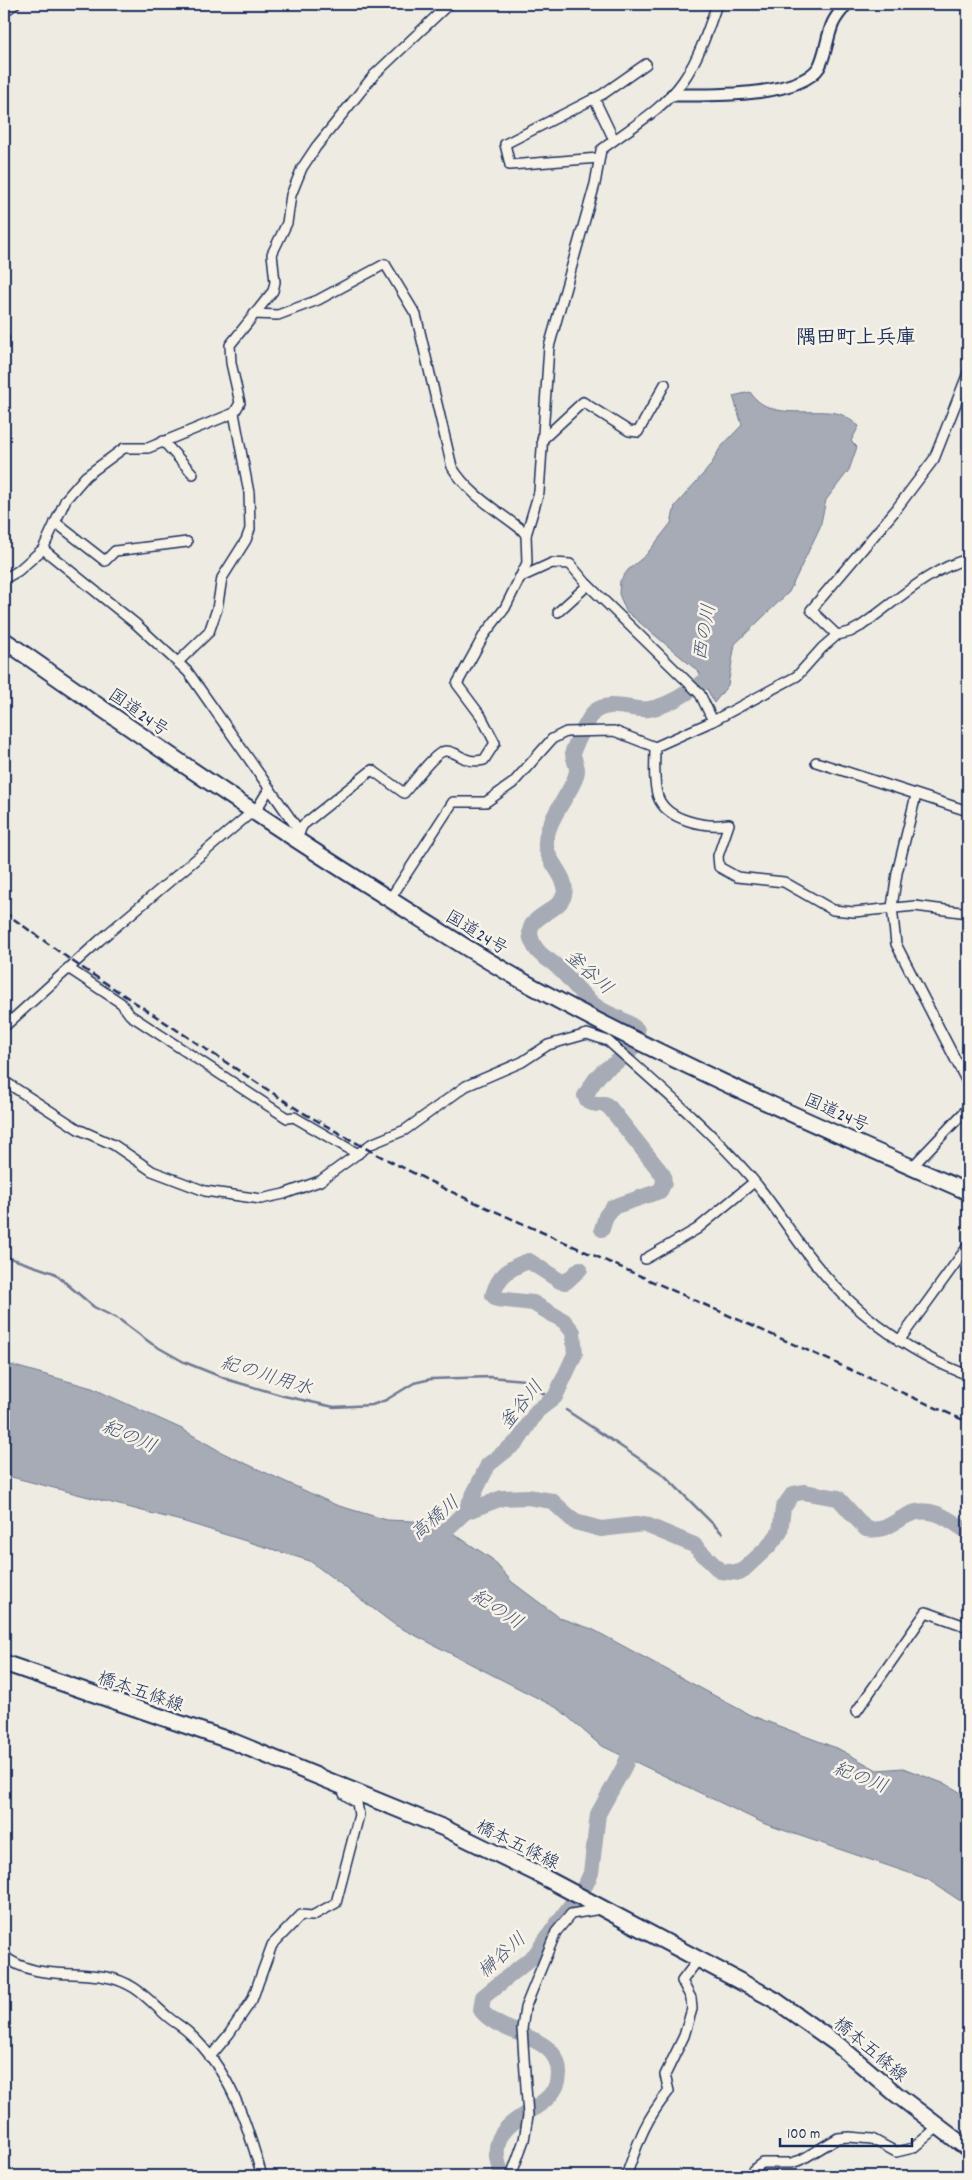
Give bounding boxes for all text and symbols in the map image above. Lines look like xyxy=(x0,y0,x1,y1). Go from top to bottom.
district label: 隅田町上兵庫 xyxy=(796,325,916,353)
water label: 西の川 xyxy=(688,602,725,663)
street label: 国道24号 xyxy=(102,684,173,744)
street label: 国道24号 xyxy=(440,906,512,963)
water label: 釜谷川 xyxy=(557,944,618,1003)
street label: 国道24号 xyxy=(799,1089,873,1140)
water label: 紀の川用水 xyxy=(217,1351,315,1404)
water label: 釜谷川 xyxy=(494,1376,551,1437)
water label: 紀の川 xyxy=(97,1415,160,1462)
water label: 高橋川 xyxy=(406,1491,467,1548)
water label: 紀の川 xyxy=(465,1584,527,1638)
street label: 橋本五條線 xyxy=(94,1667,187,1720)
water label: 紀の川 xyxy=(828,1756,891,1802)
street label: 橋本五條線 xyxy=(471,1815,563,1877)
water label: 榊谷川 xyxy=(473,1927,534,1986)
street label: 橋本五條線 xyxy=(827,2012,912,2089)
scale bar xyxy=(780,2115,912,2147)
text: 100 m xyxy=(787,2124,820,2146)

